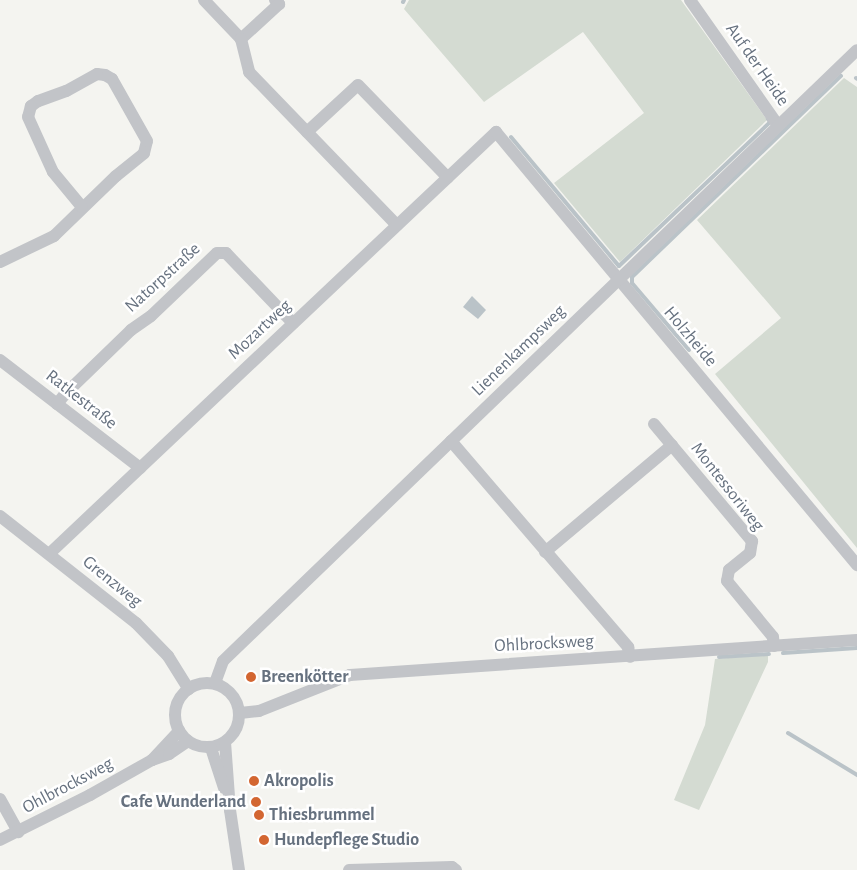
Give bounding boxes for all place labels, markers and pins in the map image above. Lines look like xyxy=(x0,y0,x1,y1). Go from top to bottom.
place label: Breenkötter xyxy=(261,666,348,688)
marker: Breenkötter xyxy=(245,671,257,683)
place label: Akropolis xyxy=(264,770,334,792)
marker: Akropolis xyxy=(248,775,260,787)
place label: Cafe Wunderland xyxy=(121,791,246,813)
marker: Cafe Wunderland xyxy=(250,796,262,808)
place label: Thiesbrummel xyxy=(269,804,375,826)
marker: Thiesbrummel xyxy=(253,809,265,821)
place label: Hundepflege Studio xyxy=(274,829,419,851)
marker: Hundepflege Studio xyxy=(258,834,270,846)

